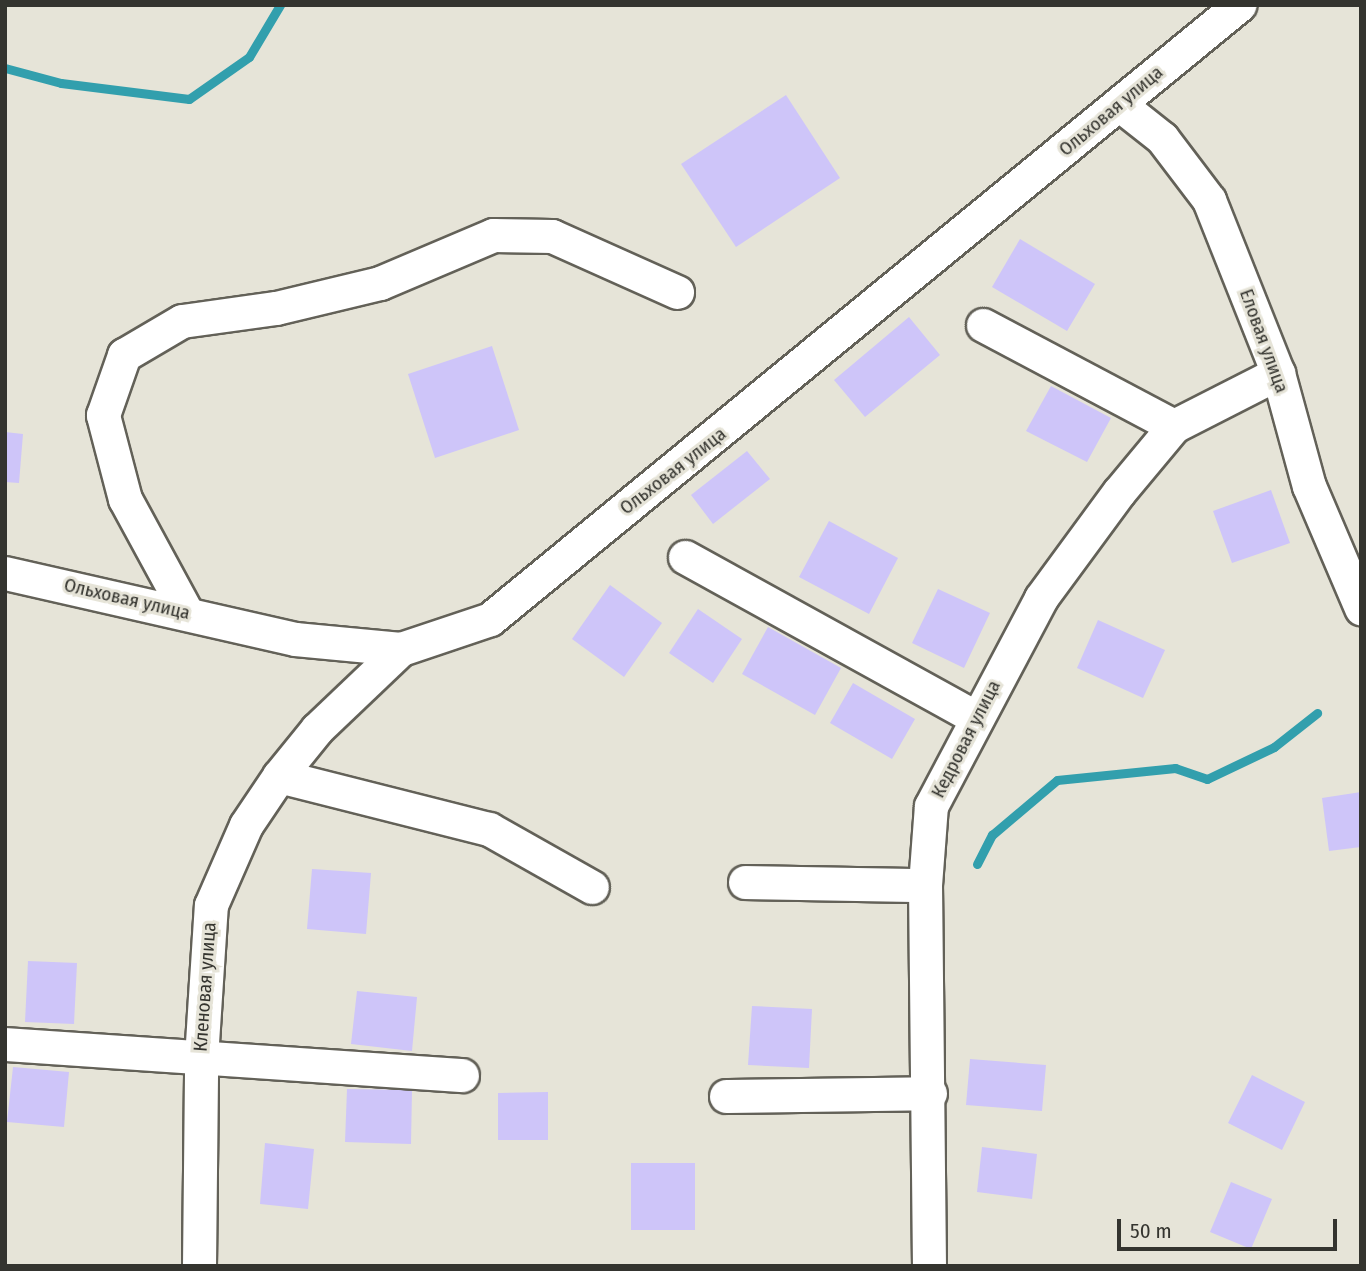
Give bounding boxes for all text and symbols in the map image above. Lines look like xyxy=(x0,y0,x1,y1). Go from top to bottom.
street label: Ольховая улица xyxy=(1054,61,1168,161)
street label: Еловая улица xyxy=(1235,286,1293,396)
street label: Ольховая улица xyxy=(615,422,731,520)
street label: Ольховая улица xyxy=(62,573,192,625)
street label: Кедровая улица xyxy=(927,676,1005,802)
street label: Кленовая улица xyxy=(189,922,221,1052)
scale bar xyxy=(1121,1204,1342,1248)
text: 50 m xyxy=(1130,1218,1172,1244)

